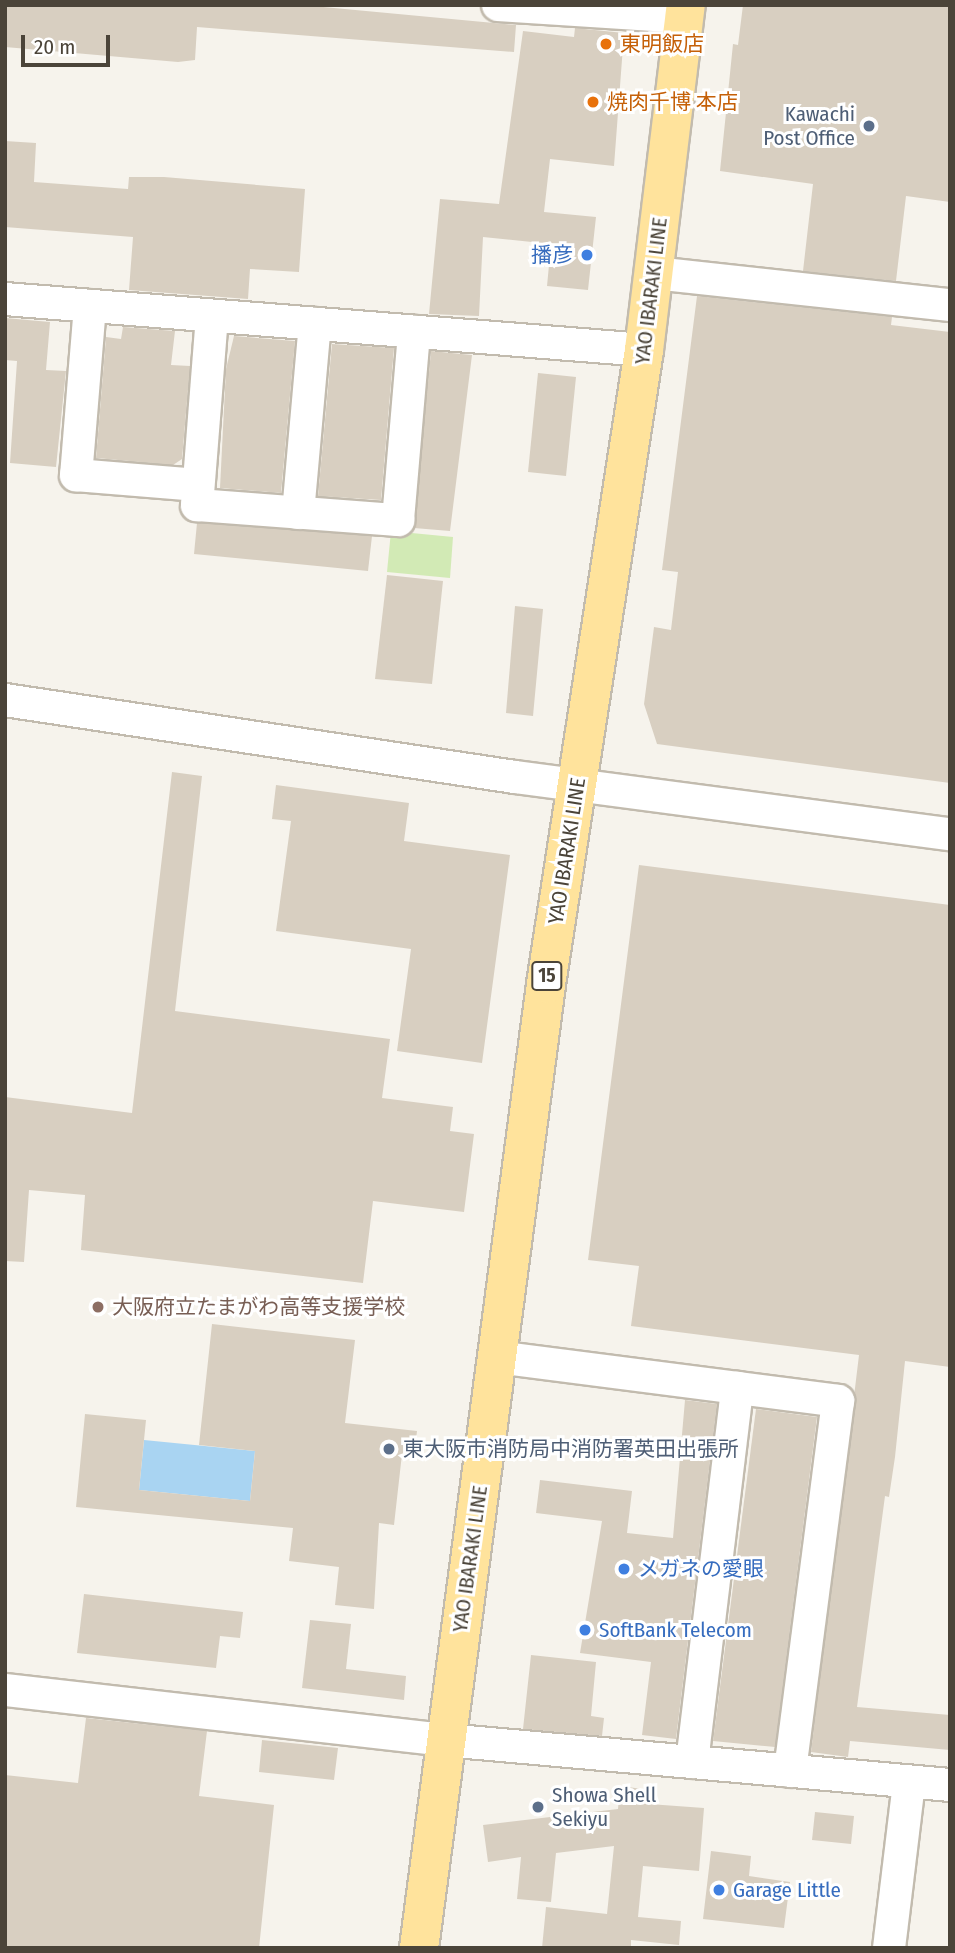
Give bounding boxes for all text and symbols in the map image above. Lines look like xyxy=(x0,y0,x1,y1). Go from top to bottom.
scale bar xyxy=(24,21,114,65)
place label: 東明飯店 xyxy=(620,31,704,57)
text: 20 m xyxy=(34,34,75,60)
marker: 東明飯店 xyxy=(598,36,614,52)
place label: 焼肉千博 本店 xyxy=(607,89,738,115)
marker: 焼肉千博 本店 xyxy=(585,94,601,110)
place label: Kawachi Post Office xyxy=(763,101,855,151)
marker: Kawachi Post Office xyxy=(861,118,877,134)
street label: YAO IBARAKI LINE xyxy=(629,216,673,366)
place label: 播彦 xyxy=(531,242,573,268)
marker: 播彦 xyxy=(579,247,595,263)
street label: YAO IBARAKI LINE xyxy=(543,776,591,926)
road number: 15 xyxy=(531,960,563,992)
place label: 大阪府立たまがわ高等支援学校 xyxy=(112,1294,406,1320)
marker: 大阪府立たまがわ高等支援学校 xyxy=(90,1299,106,1315)
place label: 東大阪市消防局中消防署英田出張所 xyxy=(403,1436,739,1462)
marker: 東大阪市消防局中消防署英田出張所 xyxy=(381,1441,397,1457)
street label: YAO IBARAKI LINE xyxy=(447,1484,493,1634)
place label: メガネの愛眼 xyxy=(638,1556,764,1582)
marker: メガネの愛眼 xyxy=(616,1561,632,1577)
place label: SoftBank Telecom xyxy=(599,1617,752,1643)
marker: SoftBank Telecom xyxy=(577,1622,593,1638)
place label: Showa Shell Sekiyu xyxy=(552,1782,656,1832)
marker: Showa Shell Sekiyu xyxy=(530,1799,546,1815)
place label: Garage Little xyxy=(733,1877,841,1903)
marker: Garage Little xyxy=(711,1882,727,1898)

